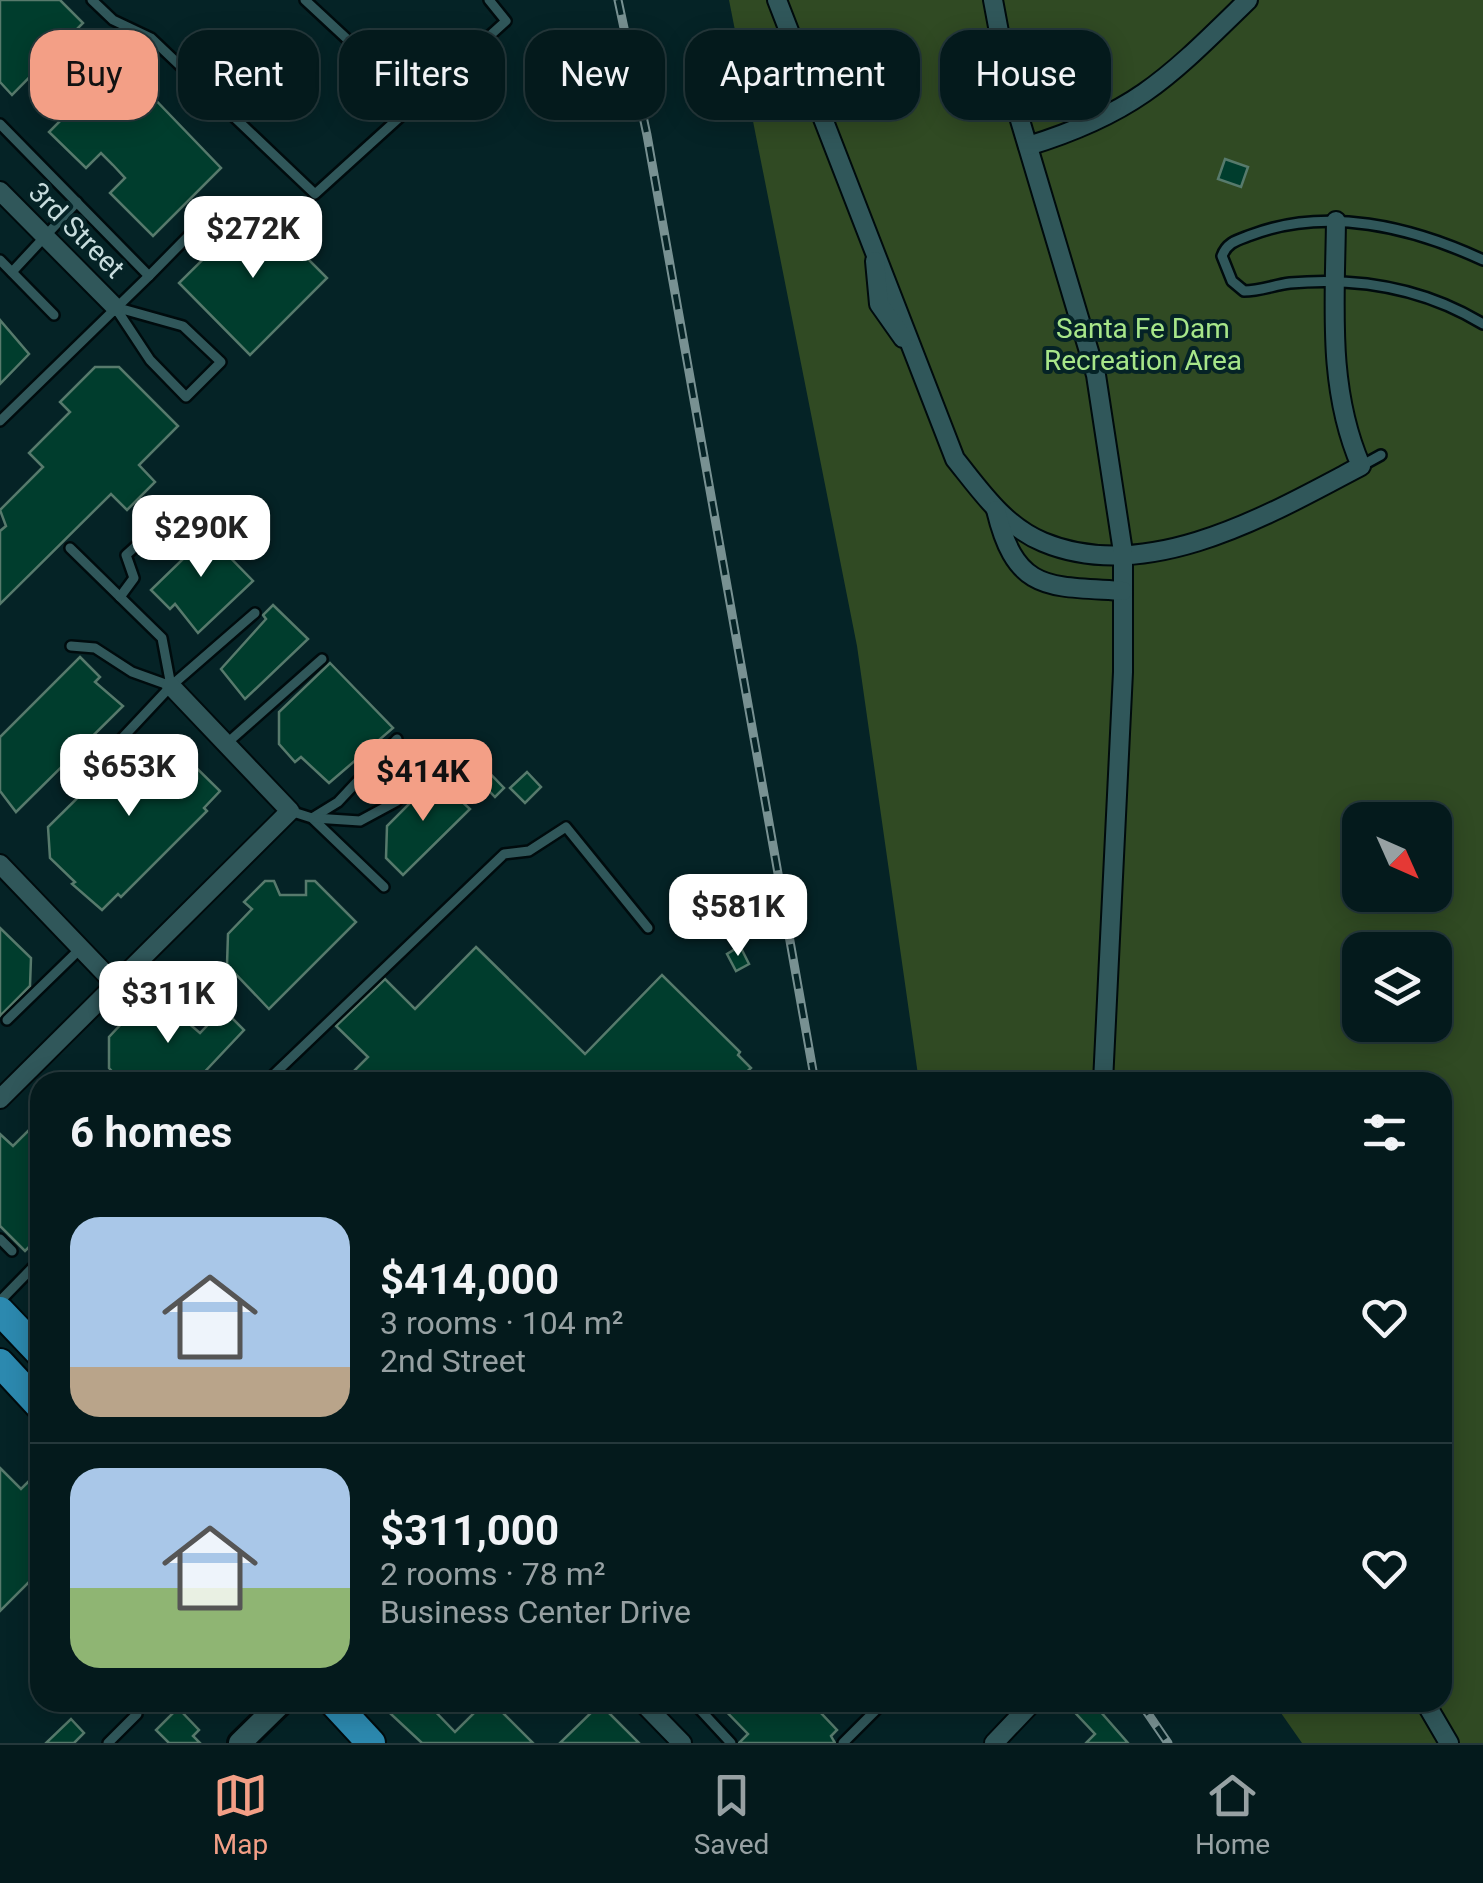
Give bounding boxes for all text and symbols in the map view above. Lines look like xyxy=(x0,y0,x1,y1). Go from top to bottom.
chip: Buy xyxy=(30,30,158,120)
chip: Rent xyxy=(178,30,319,120)
chip: Filters xyxy=(339,30,505,120)
chip: New xyxy=(525,30,665,120)
chip: Apartment xyxy=(685,30,920,120)
chip: House xyxy=(940,30,1111,120)
street label: 3rd Street xyxy=(22,176,131,285)
pin: $272K xyxy=(183,196,323,281)
text: $272K xyxy=(206,209,300,247)
park label: Santa Fe Dam Recreation Area xyxy=(1044,312,1242,377)
pin: $290K xyxy=(131,495,271,580)
text: $290K xyxy=(154,508,248,546)
pin: $653K xyxy=(59,734,199,819)
pin: $414K xyxy=(353,739,493,824)
text: $653K xyxy=(82,747,176,785)
text: $414K xyxy=(376,752,470,790)
north arrow xyxy=(1342,802,1452,912)
map controls xyxy=(1342,802,1452,1042)
pin: $581K xyxy=(668,874,808,959)
text: $581K xyxy=(691,887,785,925)
button: layers xyxy=(1342,932,1452,1042)
pin: $311K xyxy=(98,961,238,1046)
text: $311K xyxy=(121,974,215,1012)
icon: filters xyxy=(1357,1105,1412,1160)
text: 6 homes xyxy=(70,1108,232,1157)
text: $414,000 xyxy=(380,1255,559,1304)
icon: home xyxy=(150,1257,270,1377)
icon: heart xyxy=(1357,1290,1412,1345)
text: 3 rooms · 104 m² xyxy=(380,1304,623,1342)
text: 2nd Street xyxy=(380,1342,526,1380)
text: $311,000 xyxy=(380,1506,559,1555)
icon: home xyxy=(150,1508,270,1628)
icon: heart xyxy=(1357,1541,1412,1596)
text: 2 rooms · 78 m² xyxy=(380,1555,605,1593)
text: Business Center Drive xyxy=(380,1593,691,1631)
tab: Map xyxy=(213,1768,268,1861)
tab: Saved xyxy=(694,1768,769,1861)
tab: Home xyxy=(1195,1768,1270,1861)

